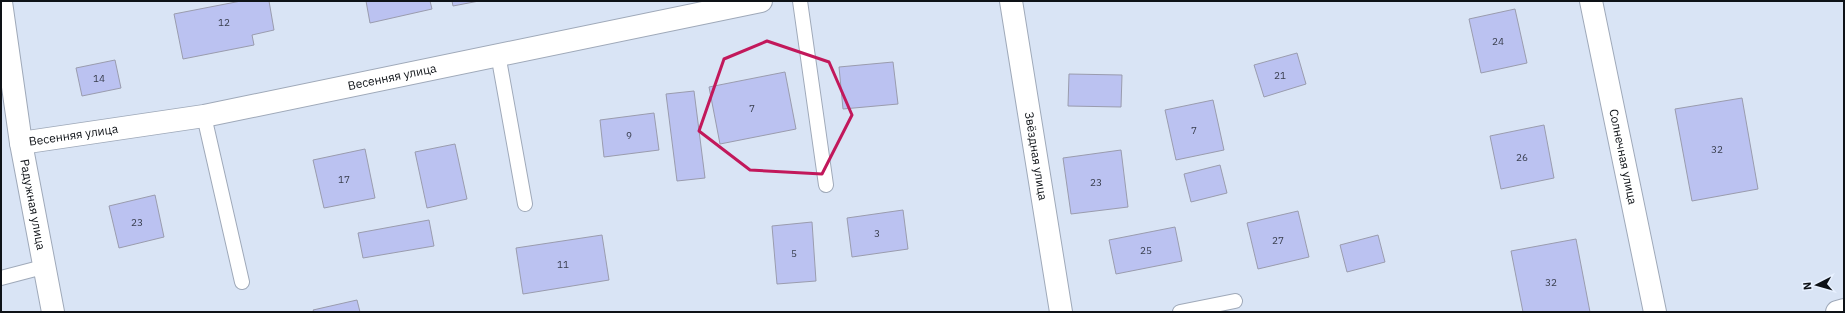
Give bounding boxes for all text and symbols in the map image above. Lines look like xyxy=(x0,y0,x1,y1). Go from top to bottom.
house number: 12 xyxy=(218,16,230,29)
house number: 24 xyxy=(1492,35,1504,48)
street label: Весенняя улица xyxy=(346,60,438,93)
house number: 21 xyxy=(1274,69,1286,82)
house number: 14 xyxy=(93,72,105,85)
house number: 7 xyxy=(749,102,755,115)
street label: Солнечная улица xyxy=(1606,108,1641,206)
street label: Звёздная улица xyxy=(1022,110,1051,202)
street label: Весенняя улица xyxy=(28,121,120,149)
house number: 7 xyxy=(1191,124,1197,137)
house number: 9 xyxy=(626,129,632,142)
house number: 32 xyxy=(1711,143,1723,156)
house number: 26 xyxy=(1516,151,1528,164)
street label: Радужная улица xyxy=(17,158,49,252)
house number: 17 xyxy=(338,173,350,186)
house number: 23 xyxy=(1090,176,1102,189)
house number: 23 xyxy=(131,216,143,229)
house number: 3 xyxy=(874,227,880,240)
house number: 27 xyxy=(1272,234,1284,247)
house number: 25 xyxy=(1140,244,1152,257)
house number: 5 xyxy=(791,247,797,260)
house number: 11 xyxy=(557,258,569,271)
north arrow xyxy=(1797,265,1837,305)
house number: 32 xyxy=(1545,276,1557,289)
text: N xyxy=(1800,281,1814,291)

